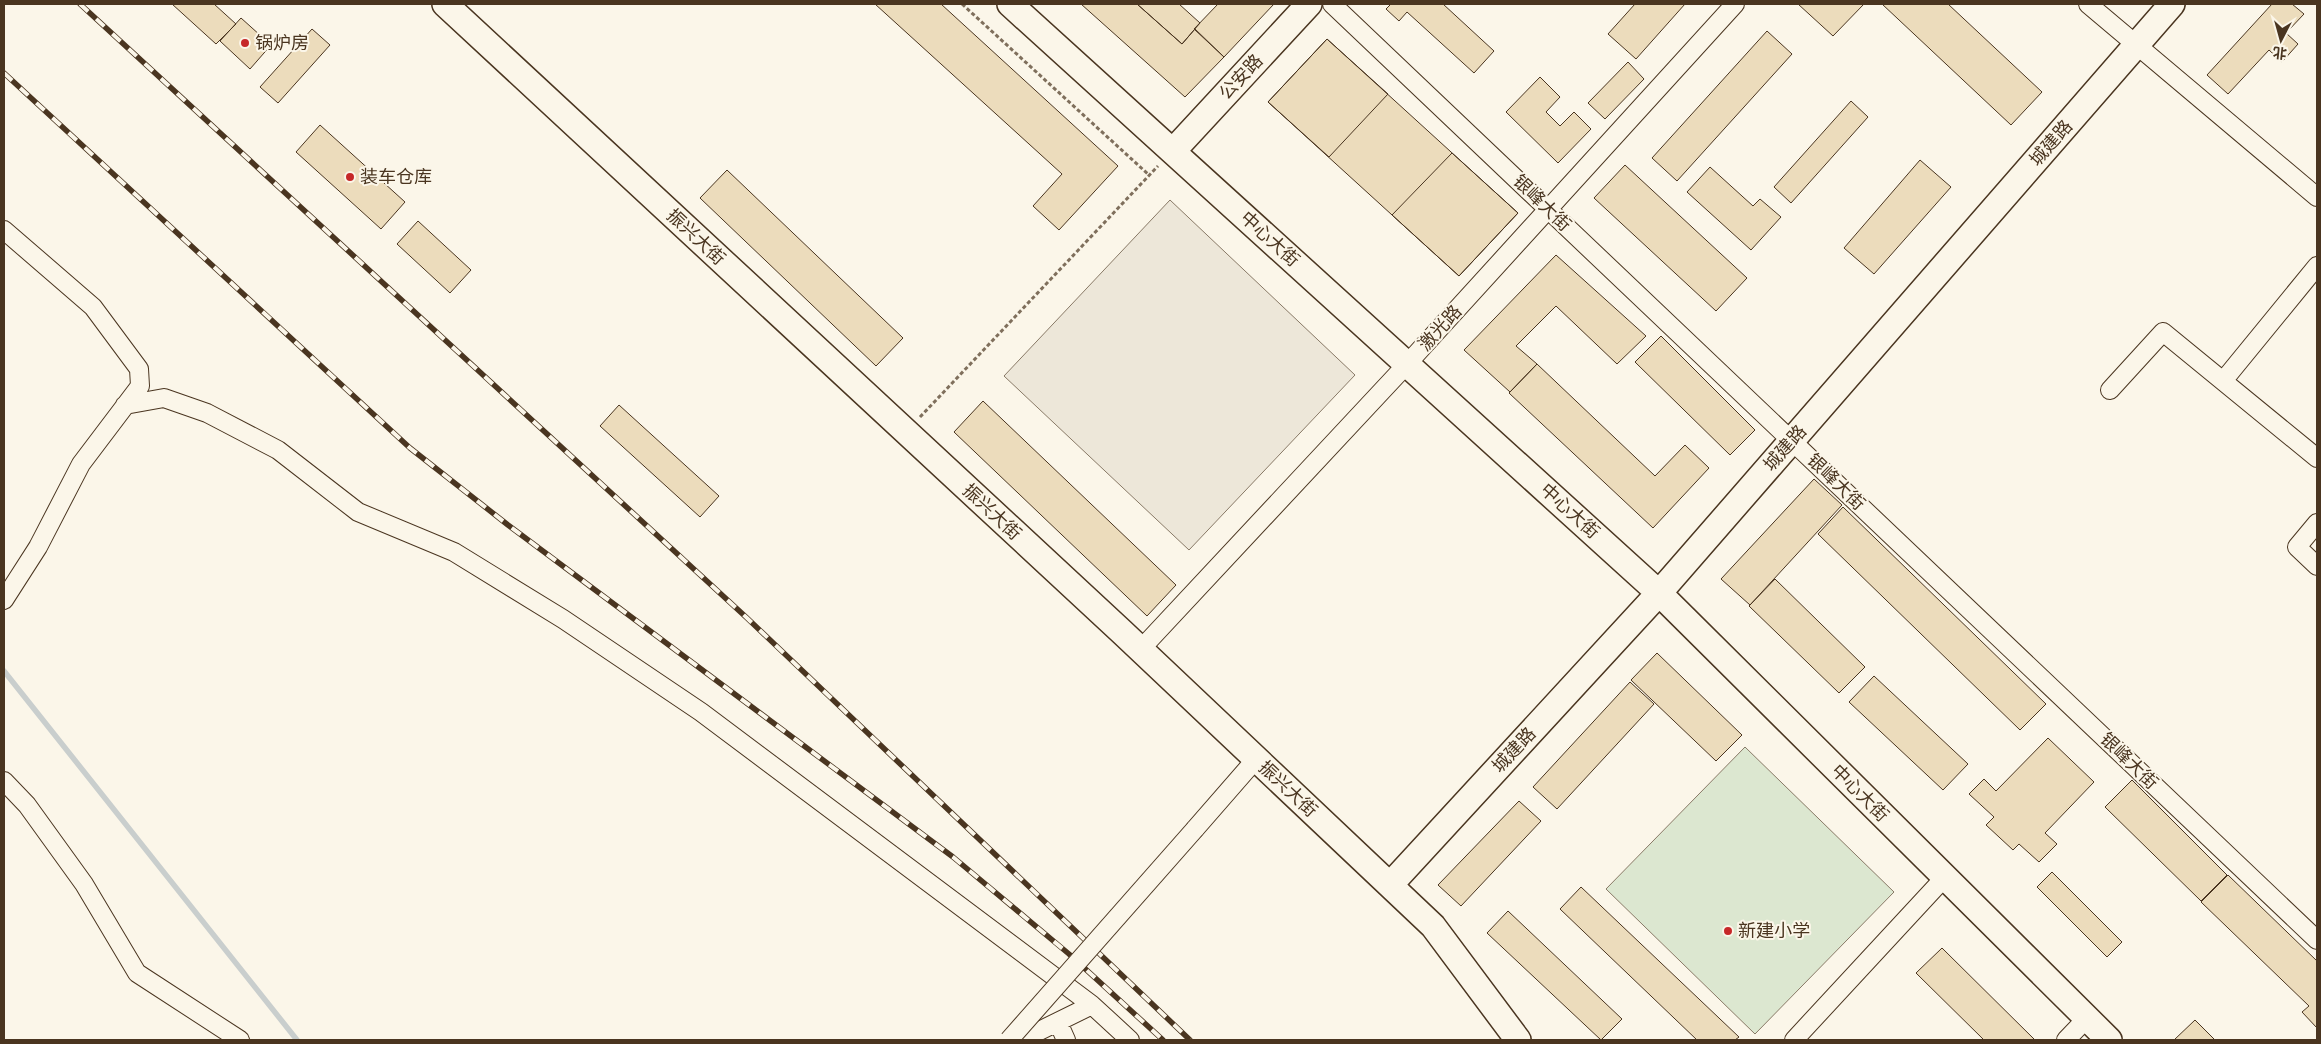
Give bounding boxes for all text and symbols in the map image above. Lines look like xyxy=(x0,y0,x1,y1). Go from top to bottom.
north arrow xyxy=(2256,15,2306,65)
place label: 锅炉房 xyxy=(255,31,309,55)
marker: 锅炉房 xyxy=(239,37,251,49)
text: 北 xyxy=(2272,43,2288,63)
street label: 公安路 xyxy=(1214,49,1268,105)
street label: 城建路 xyxy=(2024,115,2078,171)
place label: 装车仓库 xyxy=(360,165,432,189)
street label: 银峰大街 xyxy=(1508,169,1576,237)
marker: 装车仓库 xyxy=(344,171,356,183)
street label: 振兴大街 xyxy=(661,204,731,270)
street label: 中心大街 xyxy=(1235,206,1305,272)
street label: 激光路 xyxy=(1413,300,1467,356)
street label: 城建路 xyxy=(1758,420,1812,476)
street label: 银峰大街 xyxy=(1802,448,1870,516)
street label: 中心大街 xyxy=(1535,478,1605,544)
street label: 振兴大街 xyxy=(957,479,1027,545)
street label: 城建路 xyxy=(1487,722,1541,778)
street label: 银峰大街 xyxy=(2095,727,2163,795)
street label: 振兴大街 xyxy=(1253,756,1323,822)
street label: 中心大街 xyxy=(1826,759,1894,827)
place label: 新建小学 xyxy=(1738,919,1810,943)
marker: 新建小学 xyxy=(1722,925,1734,937)

